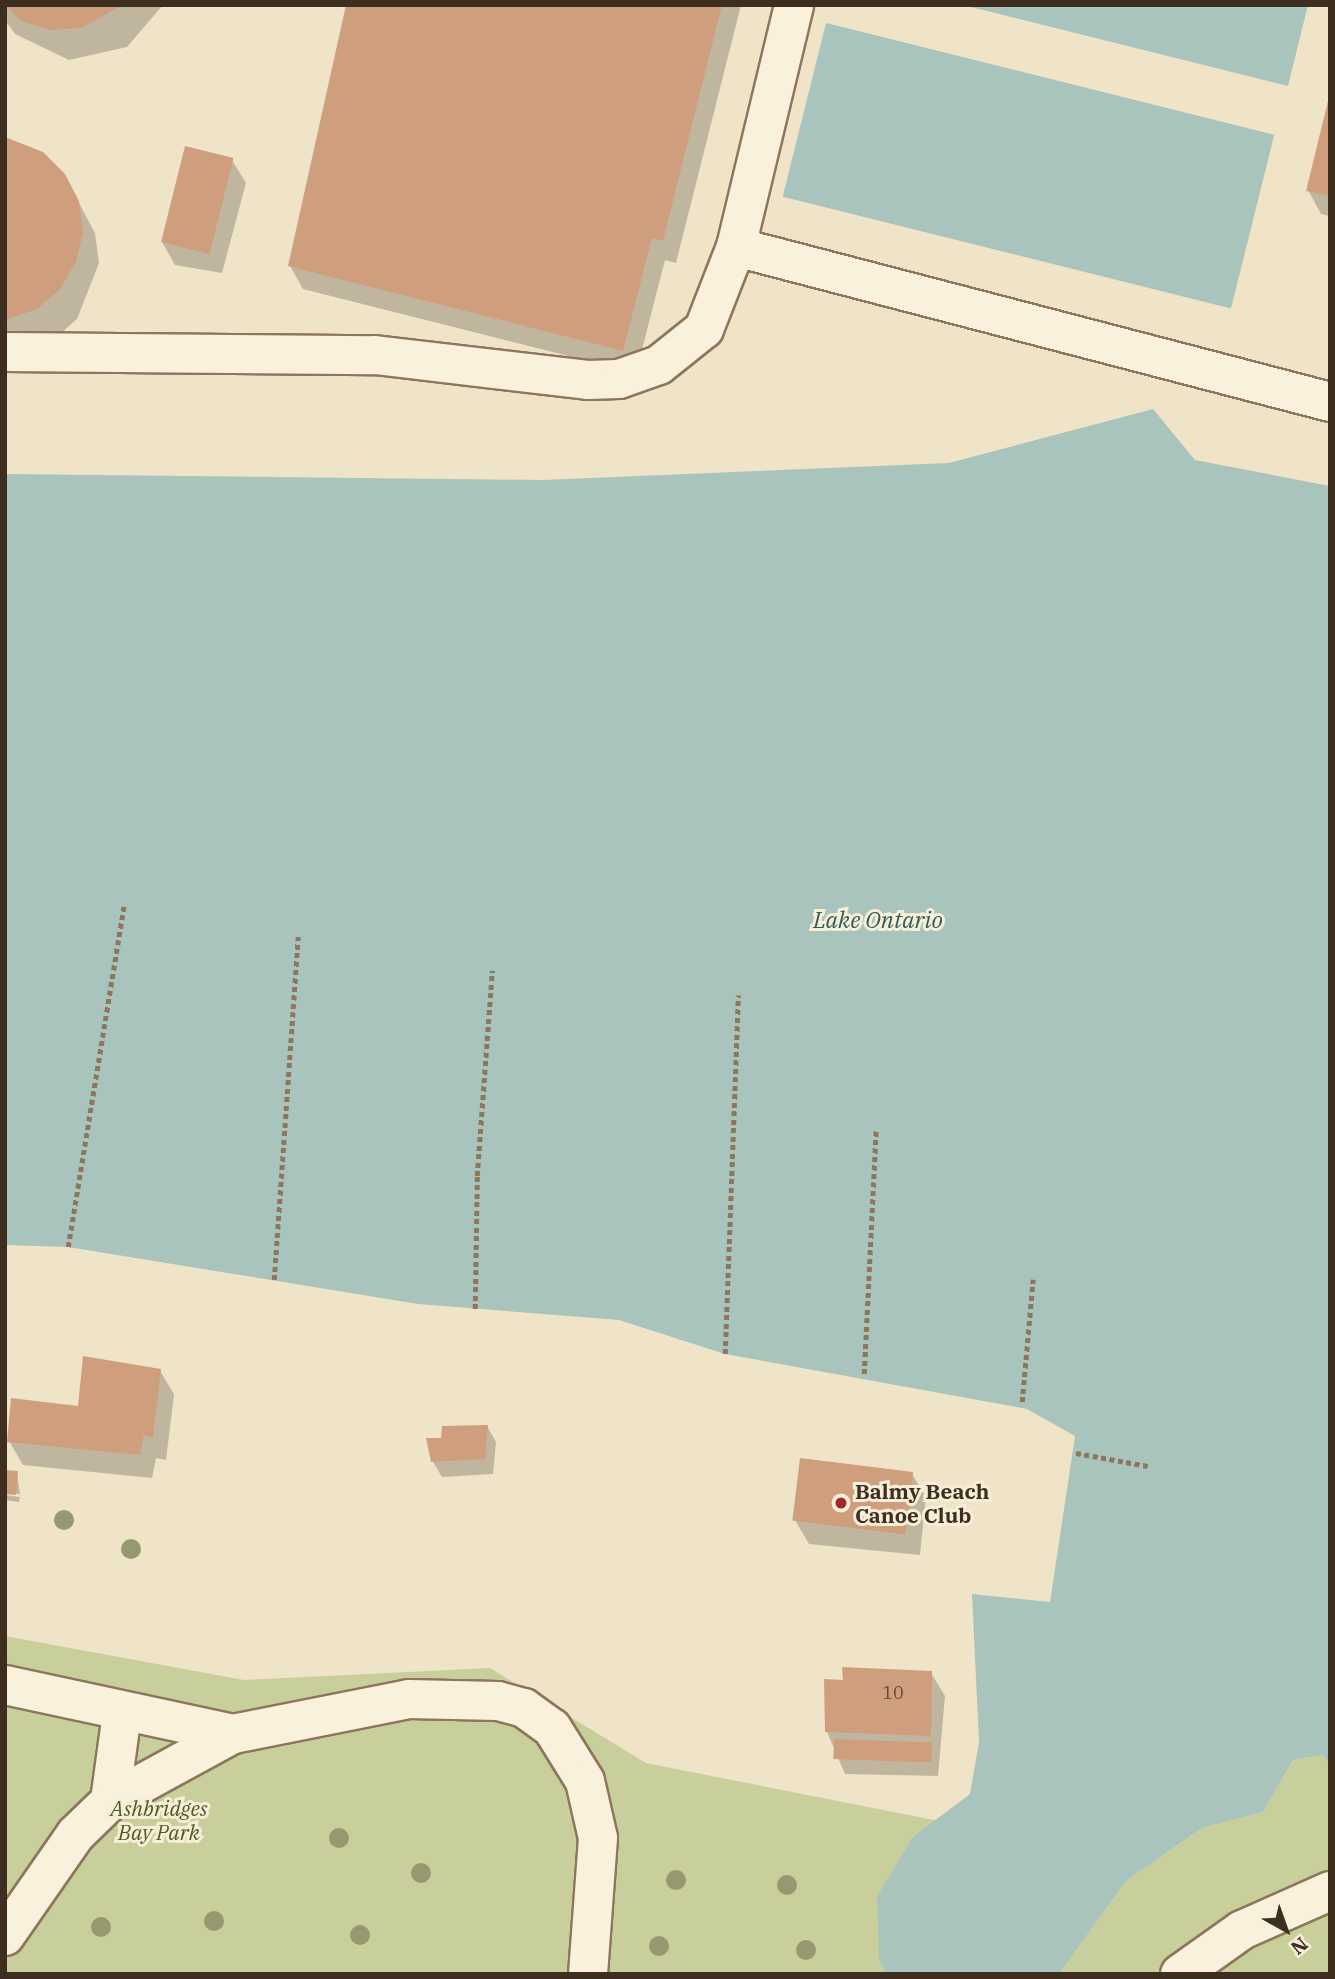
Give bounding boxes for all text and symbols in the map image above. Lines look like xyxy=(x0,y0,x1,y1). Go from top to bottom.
water label: Lake Ontario xyxy=(813,905,943,933)
place label: Balmy Beach Canoe Club xyxy=(855,1478,989,1528)
marker: Balmy Beach Canoe Club xyxy=(833,1495,849,1511)
house number: 10 xyxy=(882,1682,904,1704)
park label: Ashbridges Bay Park xyxy=(110,1795,208,1845)
north arrow xyxy=(1251,1895,1321,1965)
text: N xyxy=(1286,1932,1313,1960)

